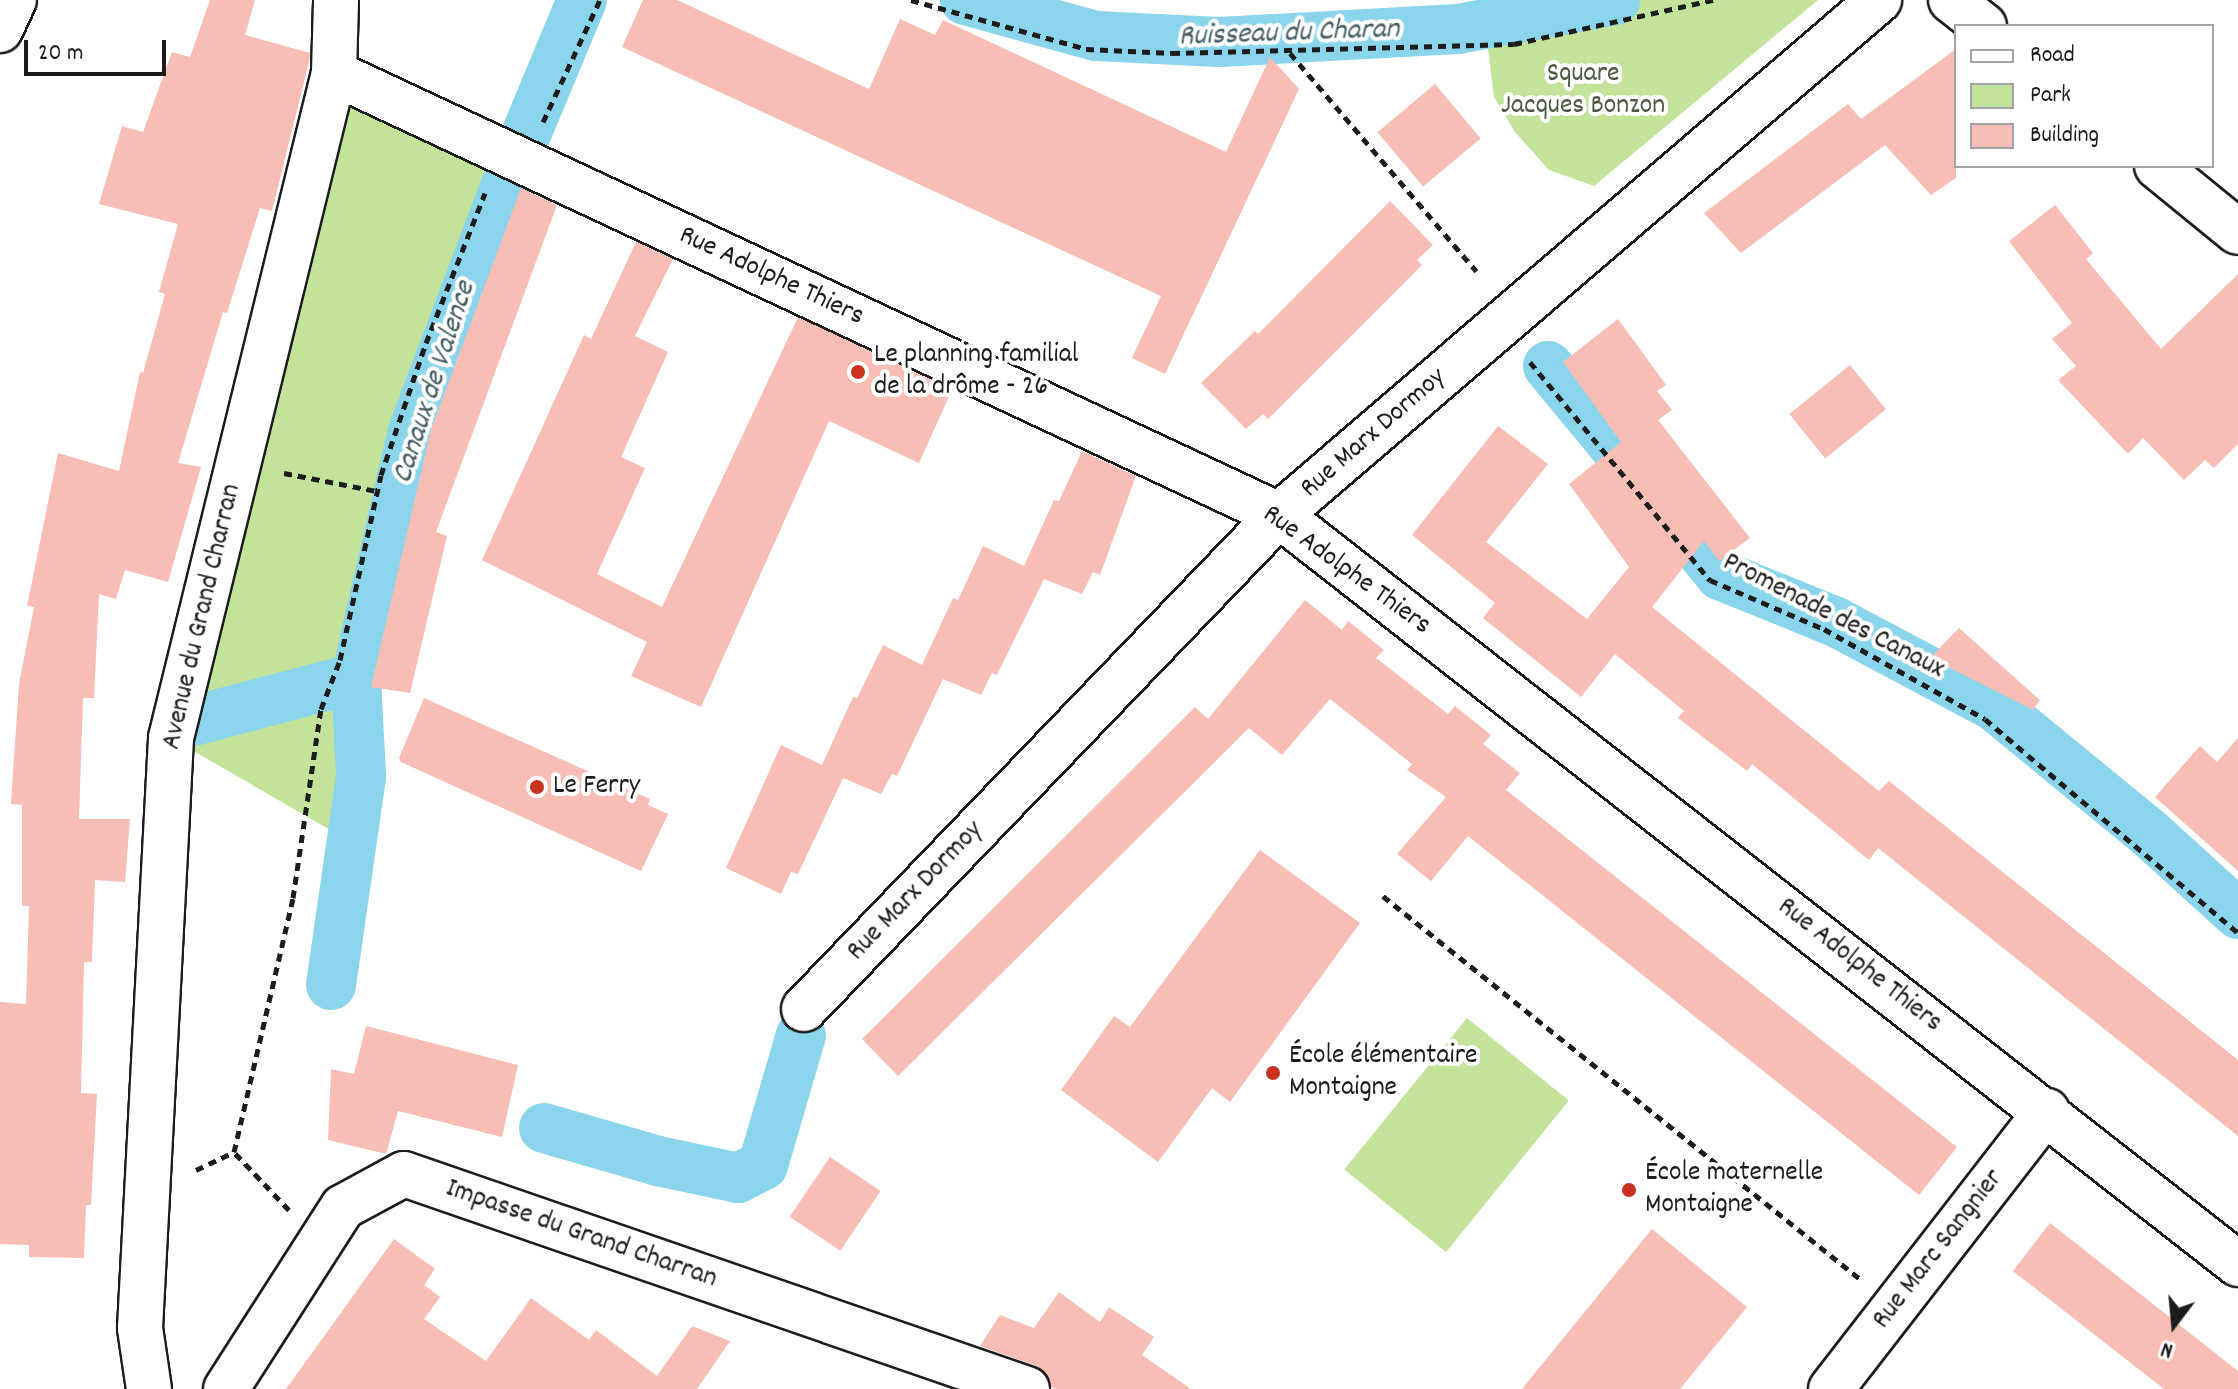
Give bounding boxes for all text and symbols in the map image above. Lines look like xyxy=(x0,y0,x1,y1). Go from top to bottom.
water label: Ruisseau du Charan xyxy=(1178,13,1400,57)
scale bar xyxy=(28,24,170,74)
legend xyxy=(1954,24,2214,168)
text: 20 m xyxy=(38,37,84,71)
text: Road xyxy=(2030,39,2075,73)
park label: Square Jacques Bonzon xyxy=(1501,58,1665,124)
text: Park xyxy=(2030,79,2071,113)
text: Building xyxy=(2030,119,2099,153)
street label: Rue Adolphe Thiers xyxy=(673,219,869,335)
water label: Canaux de Valence xyxy=(386,278,486,488)
place label: Le planning familial de la drôme - 26 xyxy=(874,339,1078,405)
street label: Rue Marx Dormoy xyxy=(1294,362,1454,506)
marker: Le planning familial de la drôme - 26 xyxy=(849,363,867,381)
street label: Avenue du Grand Charran xyxy=(156,481,250,753)
street label: Rue Adolphe Thiers xyxy=(1255,499,1437,643)
street label: Promenade des Canaux xyxy=(1717,547,1949,687)
place label: Le Ferry xyxy=(553,770,640,804)
marker: Le Ferry xyxy=(528,778,546,796)
street label: Rue Marx Dormoy xyxy=(841,815,991,969)
street label: Rue Adolphe Thiers xyxy=(1770,891,1948,1041)
place label: École élémentaire Montaigne xyxy=(1289,1040,1477,1106)
marker: École élémentaire Montaigne xyxy=(1264,1064,1282,1082)
place label: École maternelle Montaigne xyxy=(1645,1157,1823,1223)
street label: Rue Marc Sangnier xyxy=(1866,1163,2012,1337)
street label: Impasse du Grand Charran xyxy=(441,1173,721,1297)
marker: École maternelle Montaigne xyxy=(1620,1181,1638,1199)
north arrow xyxy=(2134,1285,2214,1365)
text: N xyxy=(2158,1332,2177,1365)

